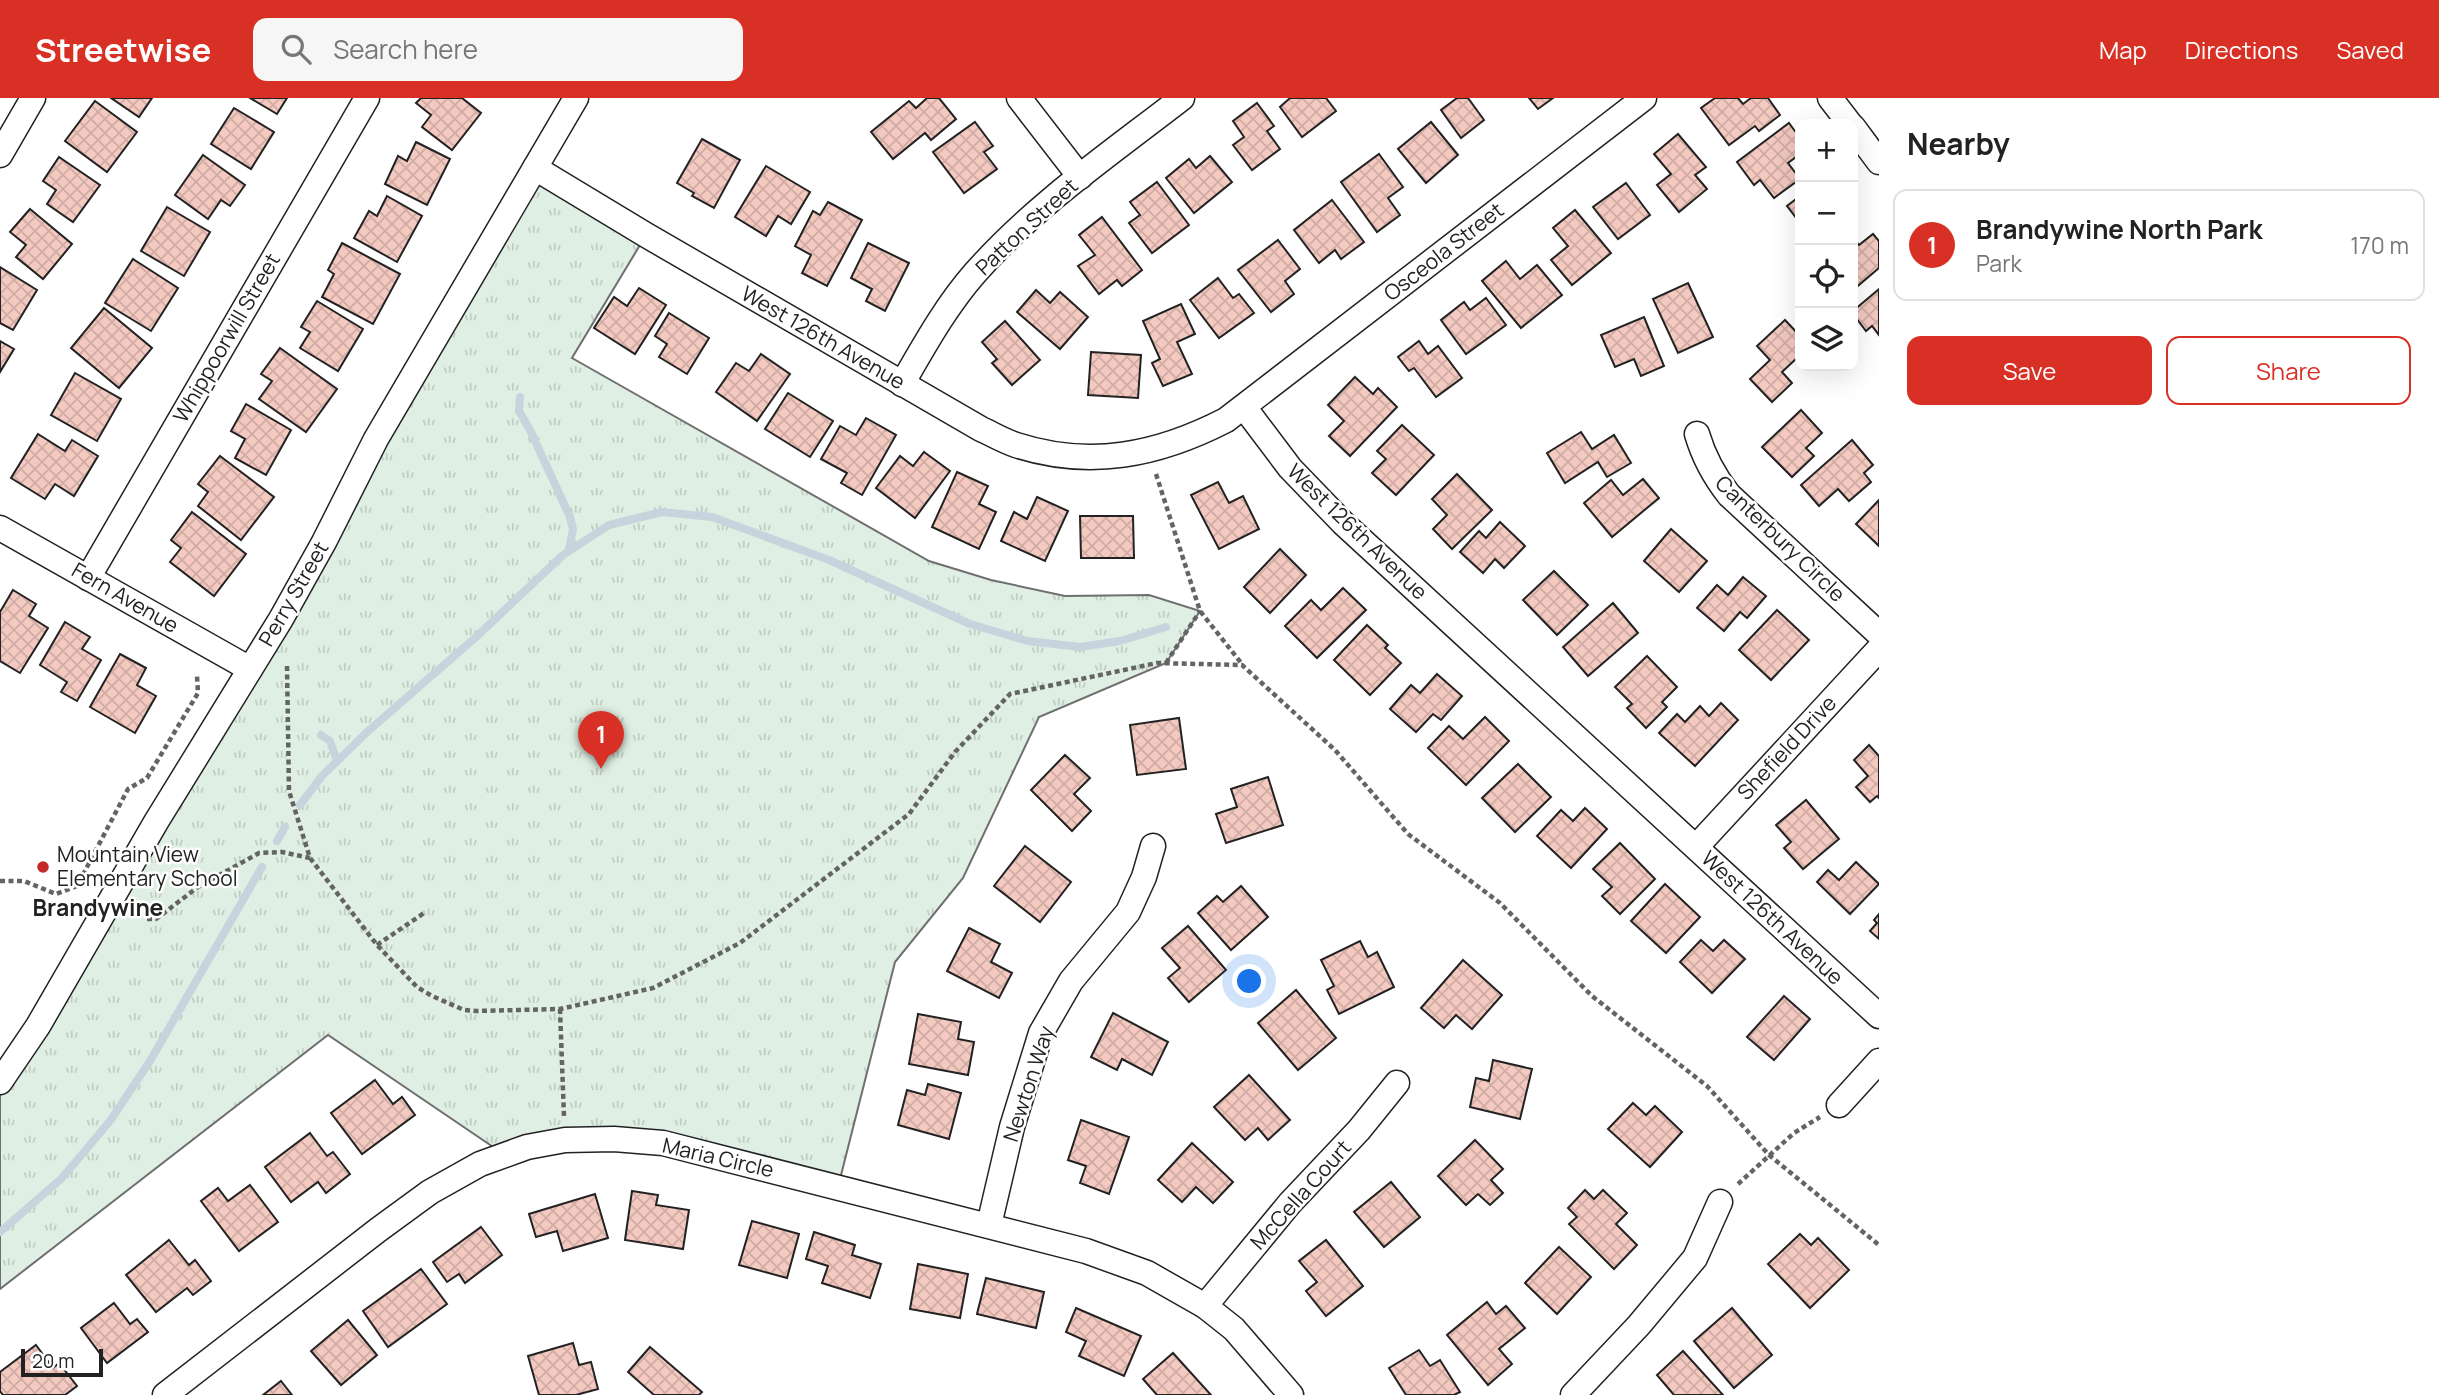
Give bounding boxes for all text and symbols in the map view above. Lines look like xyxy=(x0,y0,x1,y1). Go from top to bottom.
search box xyxy=(253,18,743,81)
text: Streetwise xyxy=(35,27,211,72)
icon: search xyxy=(277,30,315,68)
text: Search here xyxy=(333,31,478,67)
text: Map xyxy=(2099,33,2147,66)
text: Directions xyxy=(2185,33,2298,66)
text: Saved xyxy=(2336,33,2404,66)
map controls xyxy=(1795,119,1858,371)
button: + xyxy=(1795,119,1858,182)
text: Nearby xyxy=(1907,123,2010,164)
street label: Patton Street xyxy=(969,172,1083,281)
button: − xyxy=(1795,182,1858,245)
street label: Osceola Street xyxy=(1378,196,1509,307)
text: Brandywine North Park xyxy=(1976,211,2263,247)
text: 1 xyxy=(1927,229,1937,261)
text: 170 m xyxy=(2350,229,2409,261)
button: locate xyxy=(1795,245,1858,308)
text: Park xyxy=(1976,247,2022,279)
street label: Whippoorwill Street xyxy=(166,248,286,427)
street label: West 126th Avenue xyxy=(737,279,910,395)
button: layers xyxy=(1795,308,1858,371)
button: Save xyxy=(1907,336,2152,405)
button: Share xyxy=(2166,336,2411,405)
street label: West 126th Avenue xyxy=(1282,457,1434,605)
street label: Canterbury Circle xyxy=(1710,469,1852,608)
street label: Perry Street xyxy=(252,536,334,651)
street label: Fern Avenue xyxy=(67,555,184,639)
street label: Shefield Drive xyxy=(1731,689,1842,806)
pin: 1 xyxy=(578,711,624,769)
place label: Mountain View Elementary School xyxy=(57,840,238,892)
street label: West 126th Avenue xyxy=(1696,844,1850,990)
marker: Mountain View Elementary School xyxy=(35,859,51,875)
district label: Brandywine xyxy=(33,891,164,923)
your location xyxy=(1232,964,1266,998)
street label: Newton Way xyxy=(996,1022,1060,1145)
street label: Maria Circle xyxy=(660,1131,777,1183)
street label: McCella Court xyxy=(1244,1134,1357,1255)
scale bar xyxy=(21,1346,103,1378)
text: 20 m xyxy=(32,1348,74,1374)

